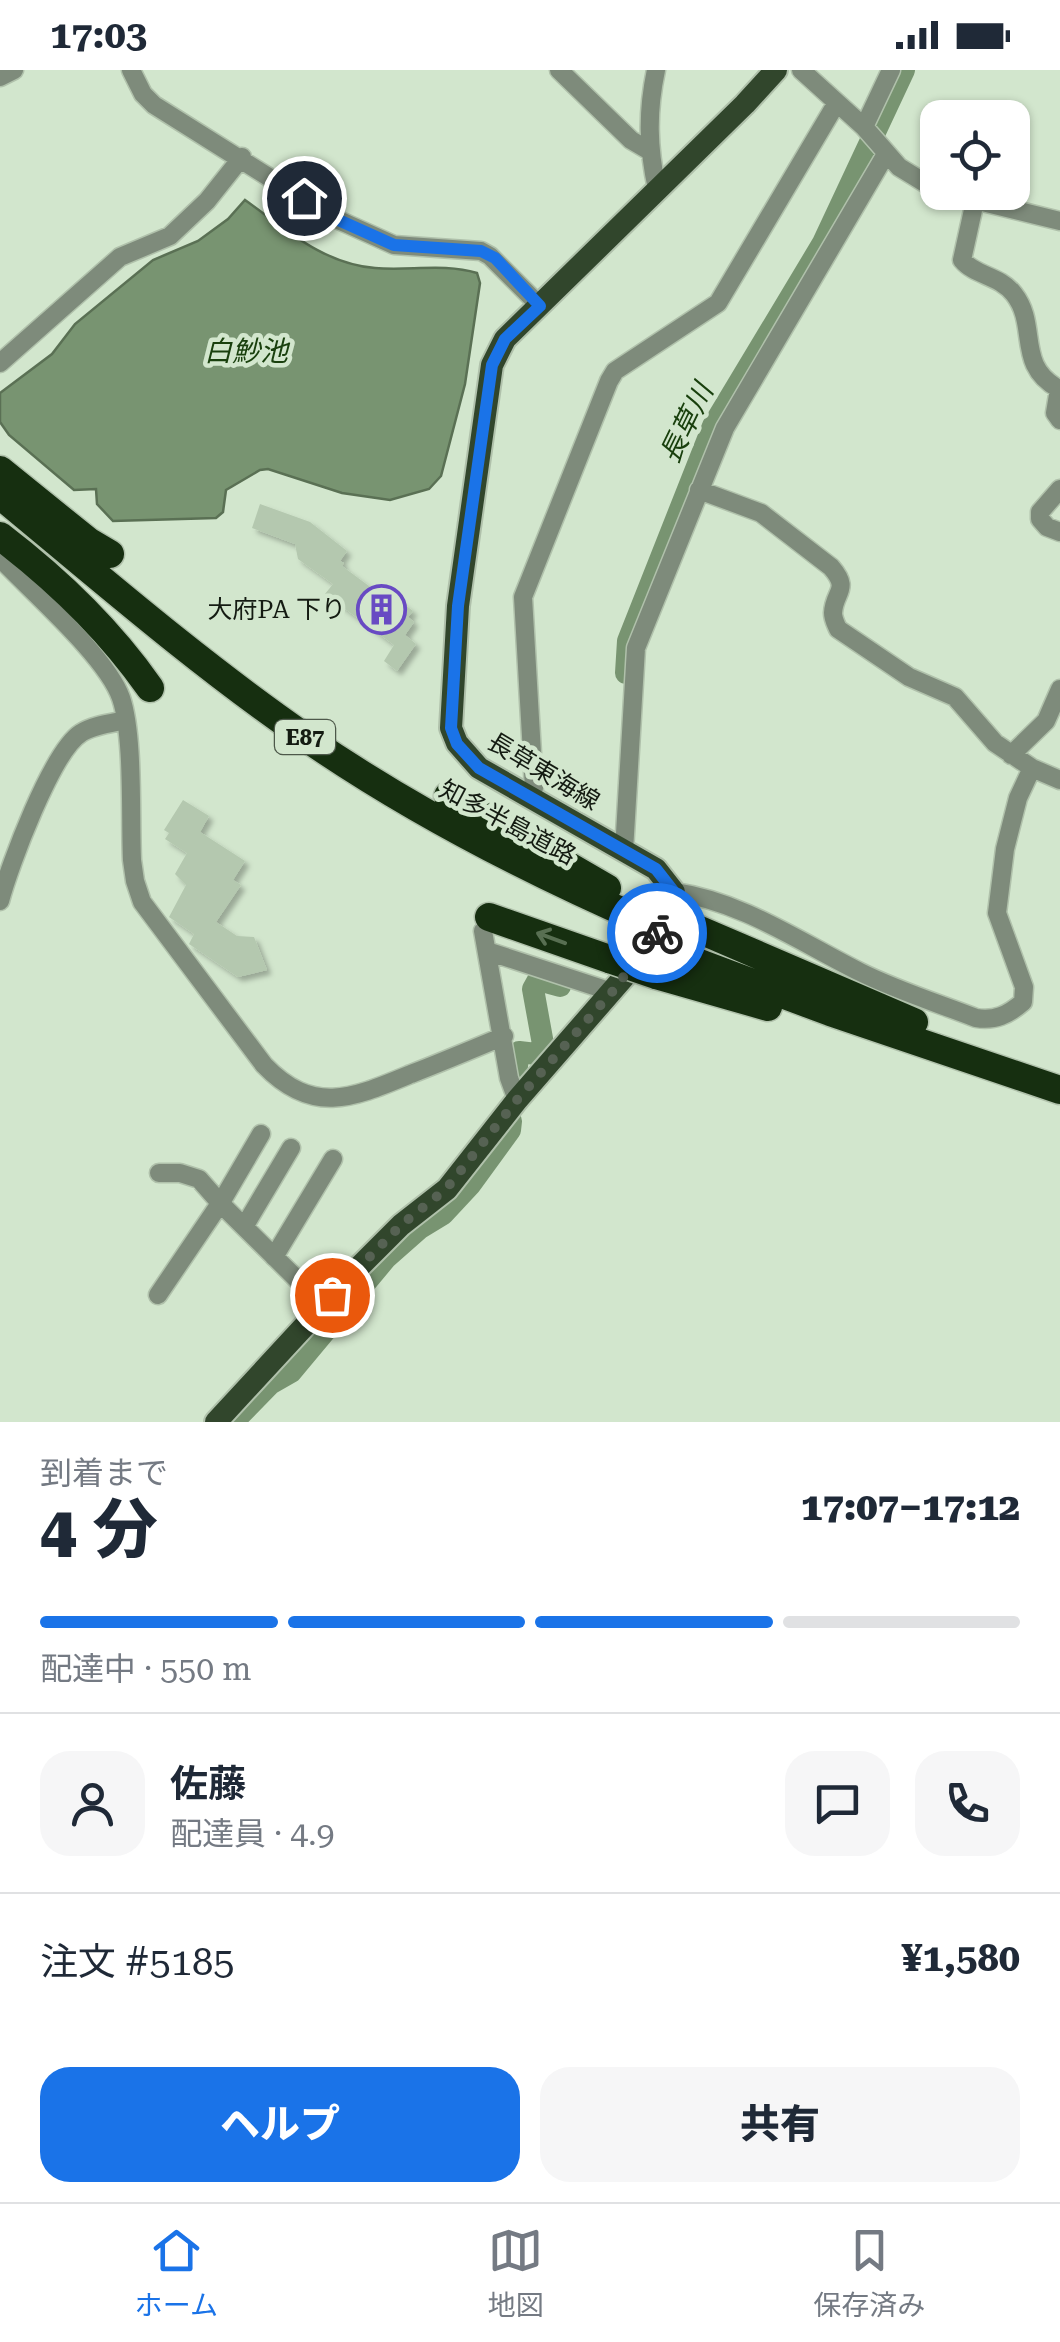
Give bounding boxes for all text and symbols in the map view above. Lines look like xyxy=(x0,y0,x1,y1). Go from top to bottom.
text: 17:03 xyxy=(50,13,147,57)
map controls xyxy=(920,100,1030,210)
button: locate xyxy=(920,100,1030,210)
pin xyxy=(262,156,347,241)
icon: home xyxy=(277,171,332,226)
water label: 白魦池 xyxy=(204,335,291,368)
water label: 長草川 xyxy=(653,376,721,468)
building icon: 大府PA 下り xyxy=(355,583,407,635)
place label: 大府PA 下り xyxy=(207,595,346,624)
road number: E87 xyxy=(275,720,335,754)
street label: 長草東海線 xyxy=(483,727,605,816)
street label: 知多半島道路 xyxy=(435,774,581,870)
courier xyxy=(607,883,707,983)
icon: bike xyxy=(630,906,685,961)
one-way arrow xyxy=(536,928,567,946)
pin xyxy=(290,1253,375,1338)
icon: bag xyxy=(305,1268,360,1323)
text: 到着まで xyxy=(40,1454,168,1492)
text: 17:07–17:12 xyxy=(801,1485,1020,1529)
text: 4 分 xyxy=(40,1492,158,1568)
text: 配達中 · 550 m xyxy=(40,1650,251,1688)
button: person xyxy=(40,1751,145,1856)
button: chat xyxy=(785,1751,890,1856)
button: phone xyxy=(915,1751,1020,1856)
text: 佐藤 xyxy=(170,1762,246,1806)
text: 配達員 · 4.9 xyxy=(170,1815,334,1853)
text: ¥1,580 xyxy=(901,1936,1020,1980)
text: 注文 #5185 xyxy=(40,1940,235,1984)
button: ヘルプ xyxy=(40,2067,520,2182)
button: 共有 xyxy=(540,2067,1020,2182)
tab: ホーム xyxy=(135,2223,218,2323)
tab: 地図 xyxy=(488,2223,544,2323)
tab: 保存済み xyxy=(813,2223,925,2323)

